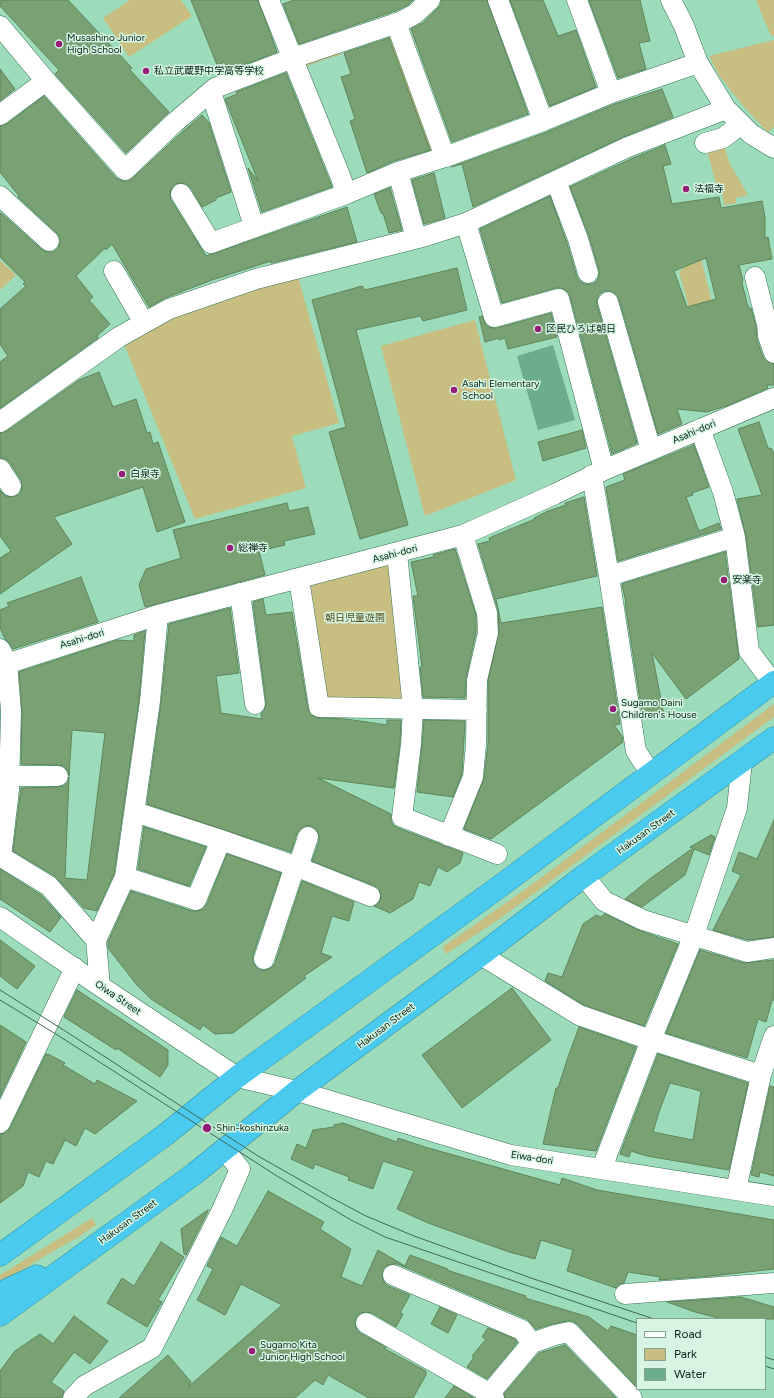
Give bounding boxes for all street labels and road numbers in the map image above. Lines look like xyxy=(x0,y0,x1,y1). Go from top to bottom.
street label: Asahi-dori xyxy=(671,417,717,447)
street label: Asahi-dori xyxy=(371,542,419,566)
street label: Asahi-dori xyxy=(58,627,106,651)
street label: Hakusan Street xyxy=(615,807,677,857)
street label: Oiwa Street xyxy=(93,978,143,1018)
street label: Hakusan Street xyxy=(355,1000,417,1052)
street label: Eiwa-dori xyxy=(510,1149,554,1167)
street label: Hakusan Street xyxy=(97,1197,159,1247)

